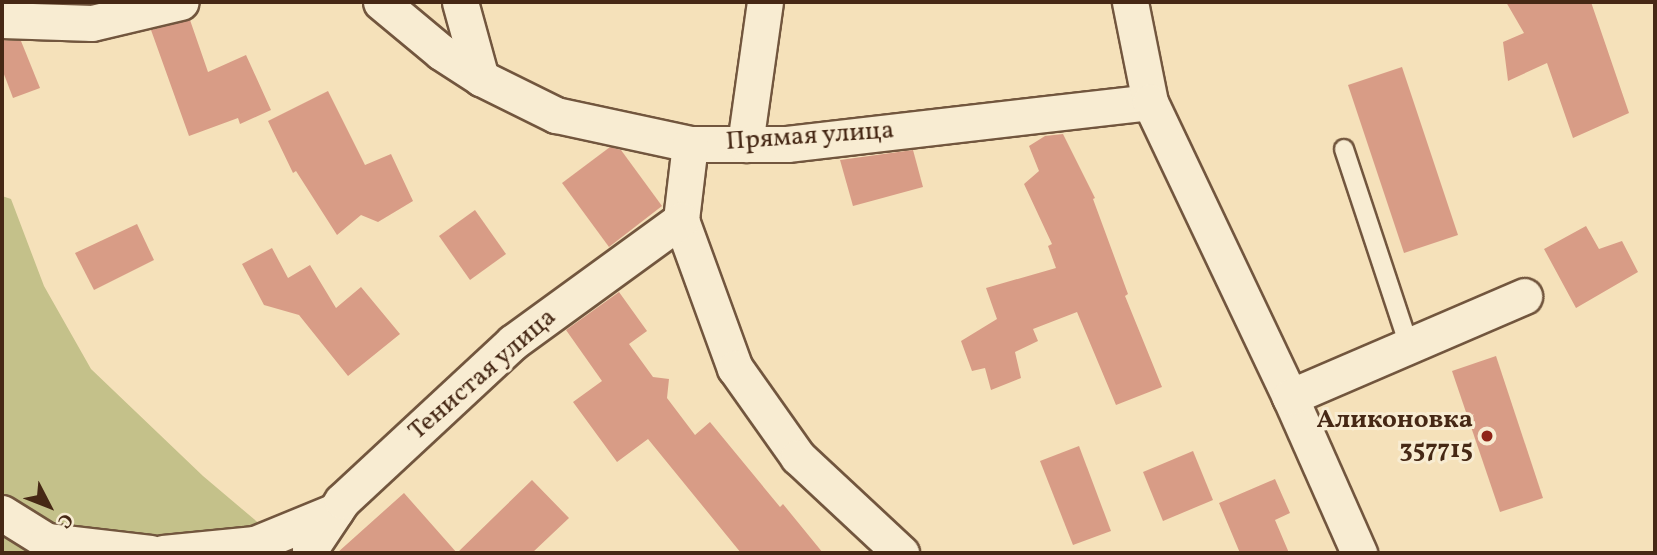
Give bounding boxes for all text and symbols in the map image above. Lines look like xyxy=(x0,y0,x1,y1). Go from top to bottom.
street label: Прямая улица xyxy=(724,116,896,158)
street label: Тенистая улица xyxy=(402,302,564,448)
place label: Аликоновка 357715 xyxy=(1316,405,1473,466)
marker: Аликоновка 357715 xyxy=(1479,428,1495,444)
north arrow xyxy=(14,471,84,541)
text: С xyxy=(51,507,78,533)

